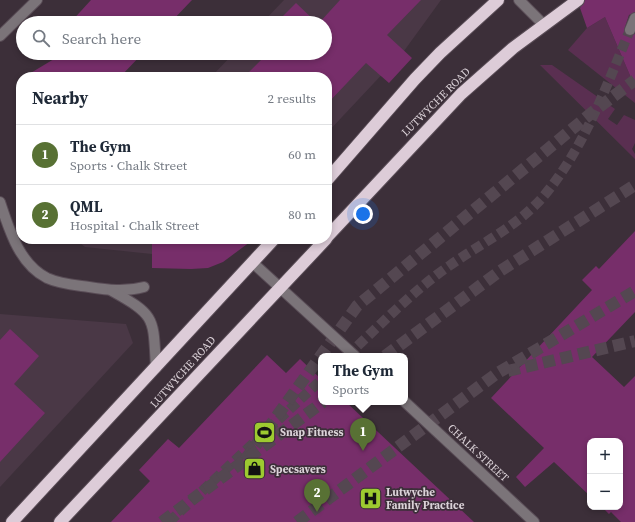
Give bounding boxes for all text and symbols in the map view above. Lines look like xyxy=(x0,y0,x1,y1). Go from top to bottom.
search box xyxy=(16,16,332,60)
icon: search xyxy=(30,27,52,49)
text: Search here xyxy=(62,28,141,49)
street label: LUTWYCHE ROAD xyxy=(398,64,474,140)
text: Nearby xyxy=(32,86,88,110)
text: 2 results xyxy=(268,90,316,107)
text: The Gym xyxy=(70,136,131,157)
text: 1 xyxy=(41,146,49,163)
text: 60 m xyxy=(288,146,316,163)
text: Sports · Chalk Street xyxy=(70,157,187,174)
text: QML xyxy=(70,196,102,217)
your location xyxy=(353,204,373,224)
text: 2 xyxy=(41,206,49,223)
text: 80 m xyxy=(288,206,316,223)
text: Hospital · Chalk Street xyxy=(70,217,199,234)
street label: LUTWYCHE ROAD xyxy=(147,333,219,411)
popup xyxy=(318,353,408,405)
text: The Gym xyxy=(332,360,394,381)
text: Sports xyxy=(332,381,369,398)
pin: 1 xyxy=(350,418,376,451)
sports icon: Snap Fitness xyxy=(251,419,277,445)
street label: CHALK STREET xyxy=(444,421,512,485)
place label: Snap Fitness xyxy=(280,425,343,440)
map controls xyxy=(587,438,623,510)
button: + xyxy=(587,438,623,474)
shop icon: Specsavers xyxy=(241,456,267,482)
place label: Specsavers xyxy=(270,462,326,477)
button: − xyxy=(587,474,623,510)
pin: 2 xyxy=(304,479,330,512)
hospital icon: Lutwyche Family Practice xyxy=(358,485,384,511)
place label: Lutwyche Family Practice xyxy=(386,485,465,513)

